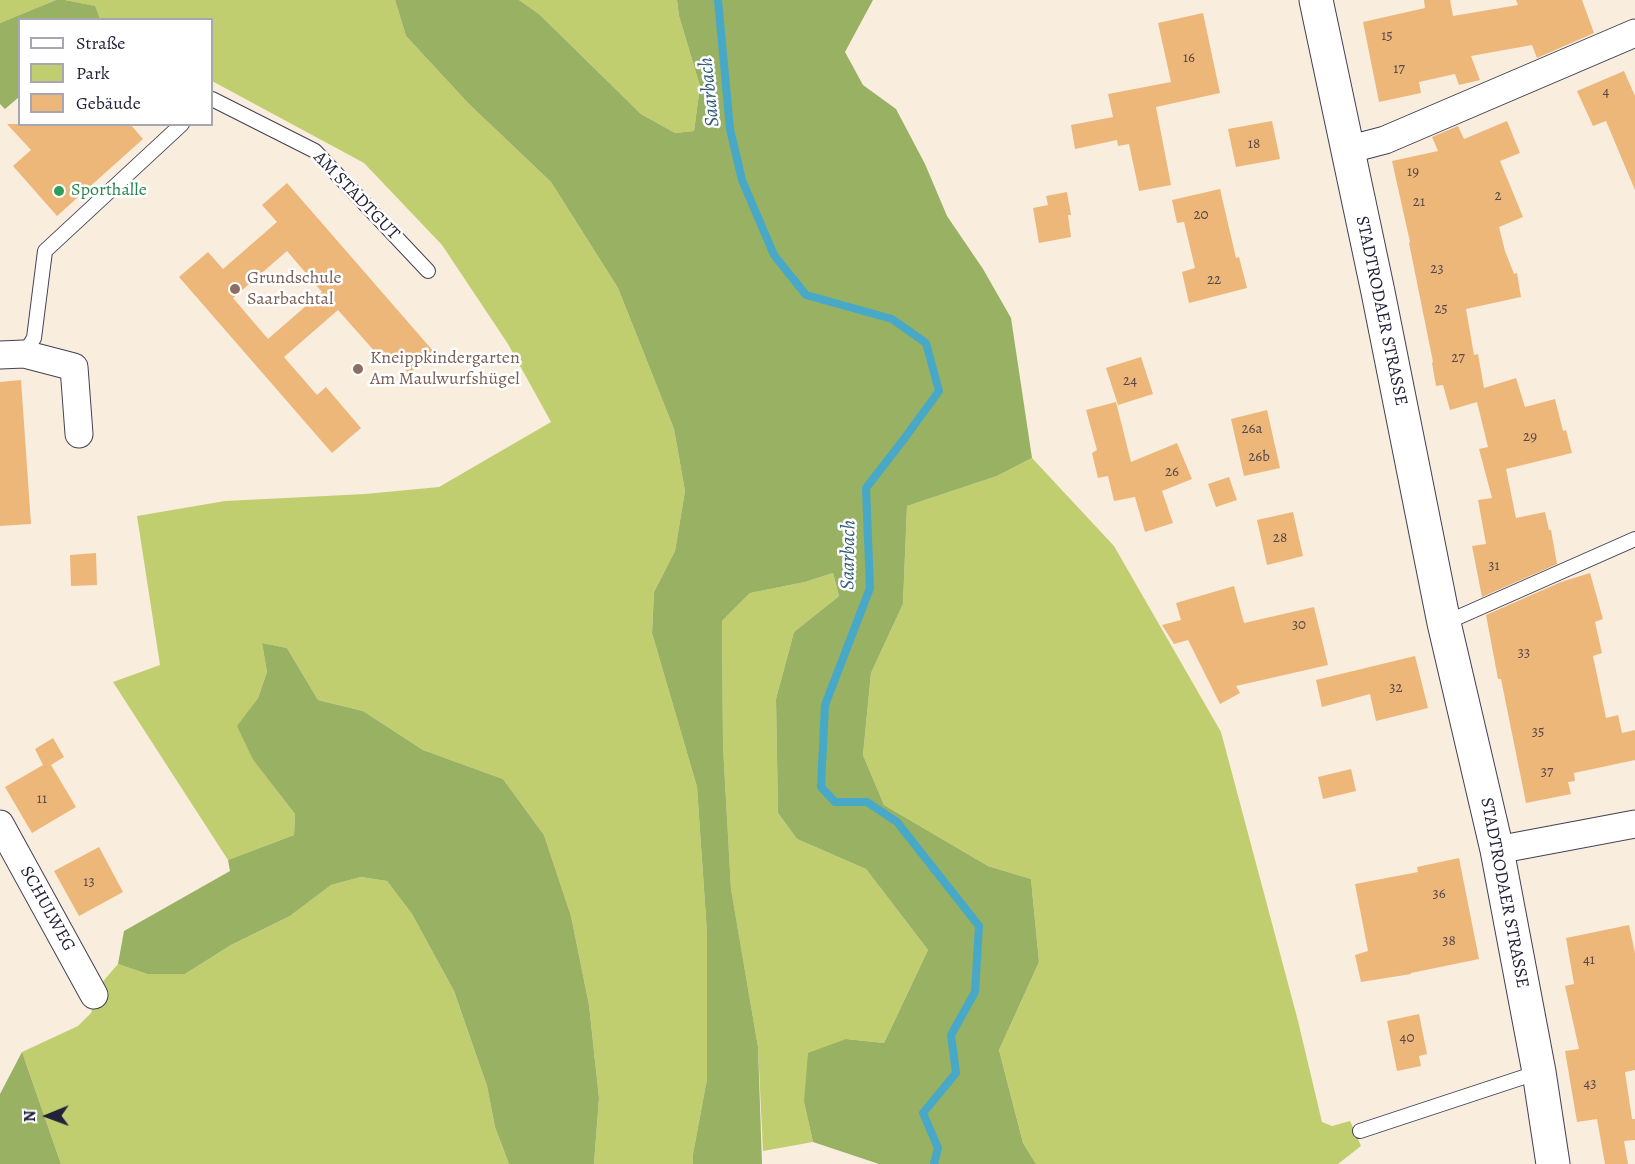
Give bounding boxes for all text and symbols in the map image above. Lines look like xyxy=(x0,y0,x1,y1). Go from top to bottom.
legend xyxy=(18,18,213,126)
house number: 15 xyxy=(1381,27,1393,45)
text: Straße xyxy=(76,31,125,55)
house number: 16 xyxy=(1183,49,1195,67)
water label: Saarbach xyxy=(694,56,726,128)
house number: 17 xyxy=(1393,60,1405,78)
text: Park xyxy=(76,61,110,85)
house number: 4 xyxy=(1603,83,1609,101)
text: Gebäude xyxy=(76,91,141,115)
house number: 18 xyxy=(1248,135,1260,153)
street label: AM STADTGUT xyxy=(308,147,404,245)
house number: 19 xyxy=(1407,163,1419,181)
place label: Sporthalle xyxy=(71,180,147,202)
marker: Sporthalle xyxy=(52,184,66,198)
house number: 2 xyxy=(1494,187,1502,205)
house number: 21 xyxy=(1413,193,1425,211)
house number: 20 xyxy=(1193,206,1209,224)
street label: STADTRODAER STRASSE xyxy=(1350,214,1412,408)
house number: 23 xyxy=(1430,260,1444,278)
place label: Grundschule Saarbachtal xyxy=(247,268,341,310)
house number: 22 xyxy=(1207,271,1221,289)
marker: Grundschule Saarbachtal xyxy=(228,282,242,296)
house number: 25 xyxy=(1434,300,1448,318)
place label: Kneippkindergarten Am Maulwurfshügel xyxy=(370,348,520,391)
house number: 27 xyxy=(1451,349,1465,367)
marker: Kneippkindergarten Am Maulwurfshügel xyxy=(351,362,365,376)
house number: 24 xyxy=(1123,372,1137,390)
house number: 26a xyxy=(1241,420,1263,438)
house number: 29 xyxy=(1523,428,1537,446)
house number: 26b xyxy=(1248,448,1270,466)
house number: 26 xyxy=(1165,463,1179,481)
water label: Saarbach xyxy=(836,520,862,590)
house number: 28 xyxy=(1273,529,1287,547)
house number: 31 xyxy=(1488,557,1500,575)
house number: 30 xyxy=(1292,616,1306,634)
house number: 33 xyxy=(1518,644,1530,662)
house number: 32 xyxy=(1389,679,1403,697)
house number: 35 xyxy=(1532,723,1544,741)
house number: 37 xyxy=(1541,763,1553,781)
house number: 11 xyxy=(37,790,47,808)
street label: STADTRODAER STRASSE xyxy=(1475,796,1533,990)
street label: SCHULWEG xyxy=(15,863,79,955)
house number: 13 xyxy=(83,873,95,891)
house number: 36 xyxy=(1432,885,1446,903)
house number: 38 xyxy=(1442,932,1456,950)
house number: 41 xyxy=(1583,951,1595,969)
house number: 40 xyxy=(1400,1029,1414,1047)
house number: 43 xyxy=(1583,1075,1597,1093)
north arrow xyxy=(18,1086,78,1146)
text: N xyxy=(19,1110,41,1122)

